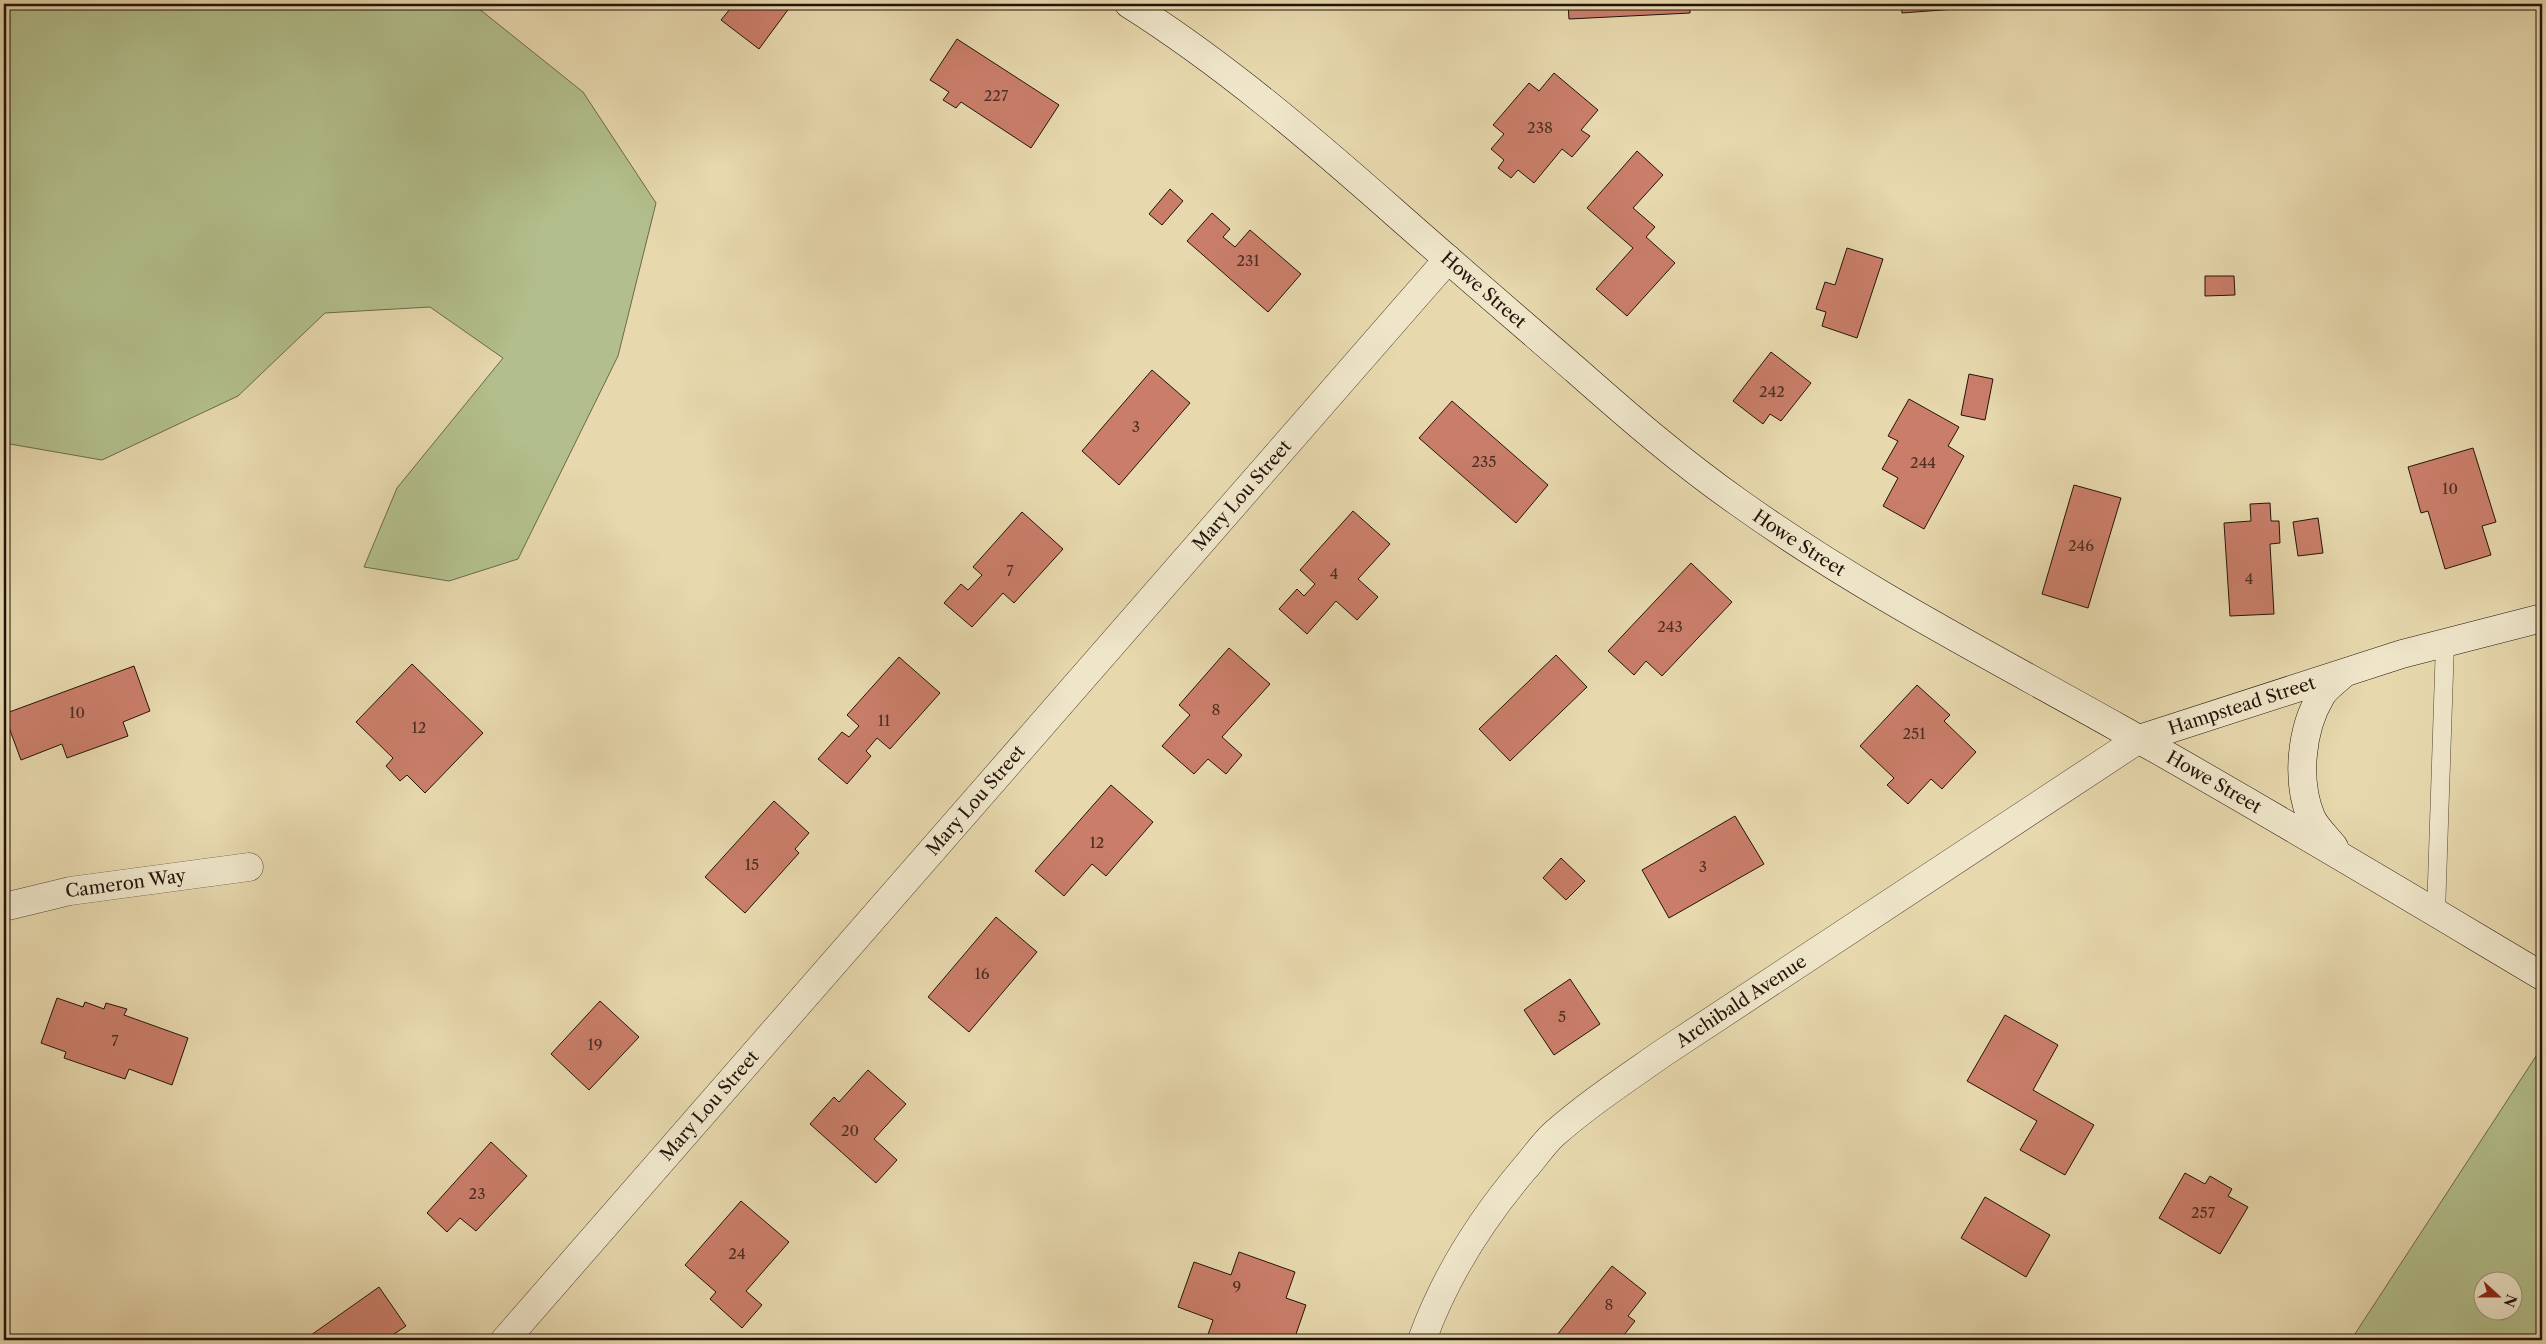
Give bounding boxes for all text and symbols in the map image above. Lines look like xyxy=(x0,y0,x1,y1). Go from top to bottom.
house number: 227 xyxy=(984,86,1009,105)
house number: 238 xyxy=(1527,118,1553,137)
street label: Howe Street xyxy=(1436,247,1531,333)
house number: 231 xyxy=(1236,251,1260,270)
house number: 242 xyxy=(1759,382,1785,401)
house number: 3 xyxy=(1132,417,1140,436)
street label: Mary Lou Street xyxy=(1188,435,1296,555)
house number: 235 xyxy=(1471,452,1497,471)
house number: 244 xyxy=(1910,453,1936,472)
house number: 10 xyxy=(2442,479,2458,498)
street label: Howe Street xyxy=(1749,505,1850,582)
house number: 246 xyxy=(2068,536,2094,555)
house number: 7 xyxy=(1006,561,1014,580)
house number: 4 xyxy=(1330,564,1338,583)
house number: 4 xyxy=(2245,569,2253,588)
house number: 243 xyxy=(1657,617,1683,636)
street label: Hampstead Street xyxy=(2165,672,2319,740)
house number: 8 xyxy=(1212,700,1221,719)
house number: 10 xyxy=(69,703,85,722)
house number: 11 xyxy=(878,711,891,730)
house number: 12 xyxy=(412,718,426,737)
house number: 251 xyxy=(1902,724,1926,743)
street label: Mary Lou Street xyxy=(922,740,1030,860)
street label: Howe Street xyxy=(2163,746,2266,819)
house number: 12 xyxy=(1090,833,1104,852)
house number: 15 xyxy=(745,855,759,874)
house number: 3 xyxy=(1699,857,1707,876)
street label: Cameron Way xyxy=(64,864,188,903)
street label: Archibald Avenue xyxy=(1671,950,1811,1053)
house number: 16 xyxy=(974,964,990,983)
house number: 5 xyxy=(1558,1007,1566,1026)
house number: 7 xyxy=(111,1031,119,1050)
house number: 19 xyxy=(587,1035,603,1054)
street label: Mary Lou Street xyxy=(655,1045,764,1165)
house number: 20 xyxy=(841,1121,859,1140)
house number: 23 xyxy=(469,1184,485,1203)
house number: 257 xyxy=(2191,1203,2216,1222)
house number: 24 xyxy=(728,1244,746,1263)
north arrow xyxy=(2474,1272,2524,1322)
house number: 9 xyxy=(1233,1277,1241,1296)
text: N xyxy=(2500,1292,2521,1310)
house number: 8 xyxy=(1605,1295,1614,1314)

